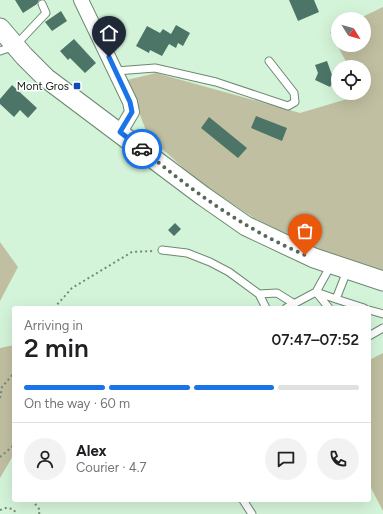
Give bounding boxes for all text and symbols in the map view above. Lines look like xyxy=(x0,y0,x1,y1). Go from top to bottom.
north arrow xyxy=(331,12,371,52)
map controls xyxy=(331,12,371,100)
pin xyxy=(92,16,126,57)
icon: home xyxy=(98,22,120,44)
button: locate xyxy=(331,60,371,100)
place label: Mont Gros xyxy=(17,80,69,93)
marker: Mont Gros xyxy=(72,81,82,91)
courier xyxy=(122,129,162,169)
icon: car xyxy=(131,138,153,160)
pin xyxy=(288,214,322,255)
icon: bag xyxy=(294,220,316,242)
text: Arriving in xyxy=(24,318,83,333)
text: 07:47–07:52 xyxy=(272,331,359,349)
text: 2 min xyxy=(24,332,89,364)
text: On the way · 60 m xyxy=(24,396,130,411)
button: person xyxy=(24,438,66,480)
button: chat xyxy=(265,438,307,480)
button: phone xyxy=(317,438,359,480)
text: Alex xyxy=(76,442,106,460)
text: Courier · 4.7 xyxy=(76,460,147,475)

